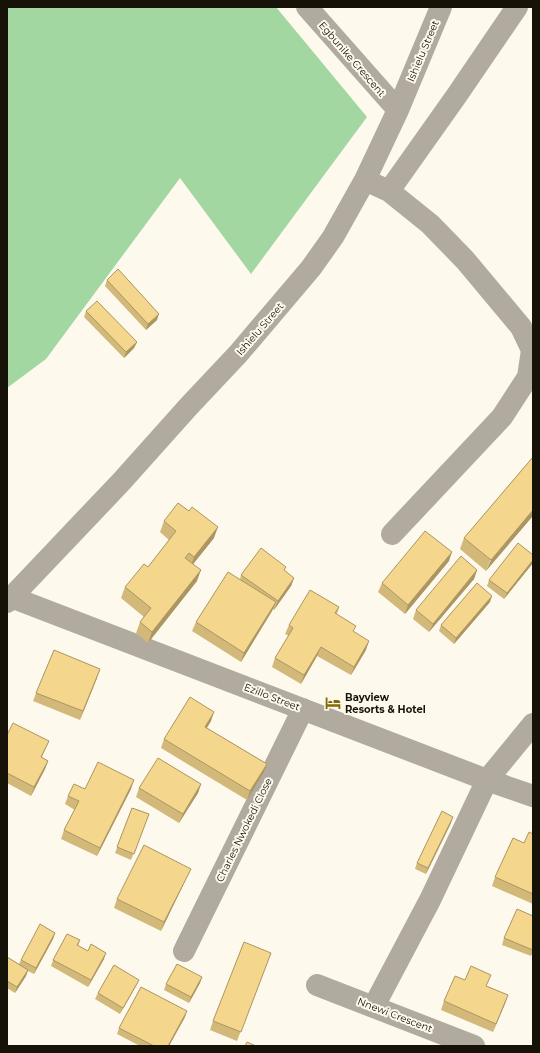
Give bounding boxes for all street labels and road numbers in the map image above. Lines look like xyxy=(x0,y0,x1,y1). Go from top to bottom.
street label: Ishielu Street xyxy=(404,18,442,84)
street label: Egbunike Crescent xyxy=(316,19,388,99)
street label: Ishielu Street xyxy=(234,300,286,358)
street label: Ezillo Street xyxy=(242,680,302,714)
street label: Charles Nwokedi Close xyxy=(213,776,275,884)
street label: Nnewi Crescent xyxy=(356,995,434,1035)

